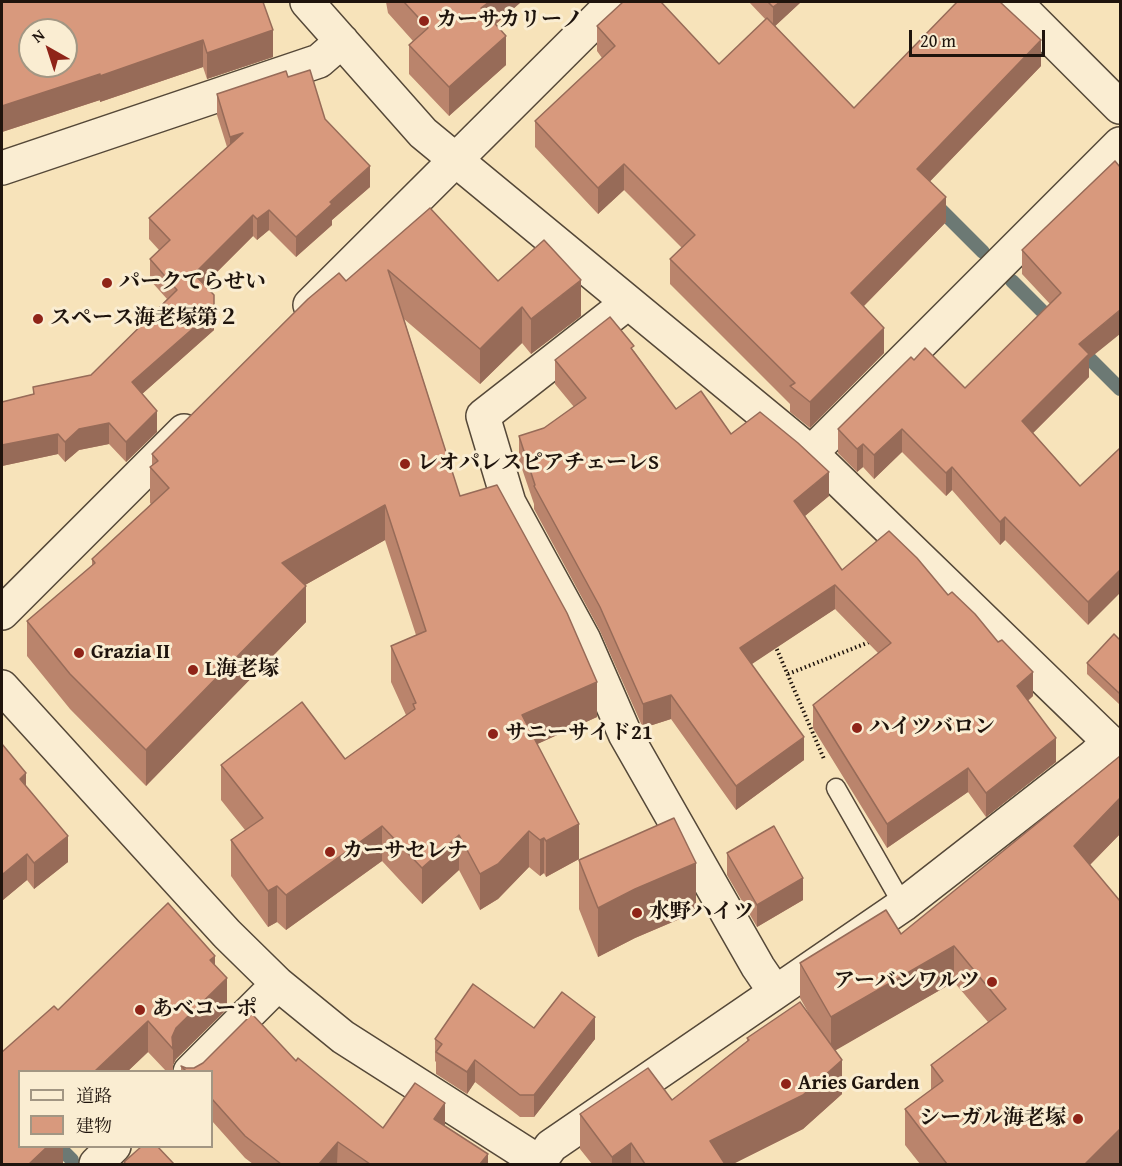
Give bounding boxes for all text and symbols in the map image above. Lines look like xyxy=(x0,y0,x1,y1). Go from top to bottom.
place label: カーサカリーノ xyxy=(436,8,583,34)
marker: カーサカリーノ xyxy=(417,14,431,28)
north arrow xyxy=(18,18,78,78)
scale bar xyxy=(912,18,1048,56)
text: N xyxy=(26,23,50,48)
text: 20 m xyxy=(920,27,956,54)
place label: パークてらせい xyxy=(119,270,266,296)
marker: パークてらせい xyxy=(100,276,114,290)
place label: スペース海老塚第２ xyxy=(50,306,239,332)
marker: スペース海老塚第２ xyxy=(31,312,45,326)
place label: レオパレスピアチェーレS xyxy=(417,451,659,477)
marker: レオパレスピアチェーレS xyxy=(398,457,412,471)
place label: Grazia Ⅱ xyxy=(91,640,170,666)
marker: Grazia Ⅱ xyxy=(72,646,86,660)
place label: L海老塚 xyxy=(205,657,279,683)
marker: L海老塚 xyxy=(186,663,200,677)
place label: ハイツバロン xyxy=(869,715,995,741)
place label: サニーサイド21 xyxy=(505,721,653,747)
marker: ハイツバロン xyxy=(850,721,864,735)
marker: サニーサイド21 xyxy=(486,727,500,741)
place label: カーサセレナ xyxy=(342,839,468,865)
marker: カーサセレナ xyxy=(323,845,337,859)
place label: 水野ハイツ xyxy=(649,900,754,926)
marker: 水野ハイツ xyxy=(630,906,644,920)
place label: アーバンワルツ xyxy=(834,969,980,995)
marker: アーバンワルツ xyxy=(985,975,999,989)
place label: あべコーポ xyxy=(152,997,257,1023)
marker: あべコーポ xyxy=(133,1003,147,1017)
legend xyxy=(18,1070,213,1148)
place label: Aries Garden xyxy=(798,1071,919,1097)
marker: Aries Garden xyxy=(779,1077,793,1091)
text: 道路 xyxy=(76,1082,112,1109)
place label: シーガル海老塚 xyxy=(919,1106,1066,1132)
text: 建物 xyxy=(76,1112,112,1139)
marker: シーガル海老塚 xyxy=(1071,1112,1085,1126)

